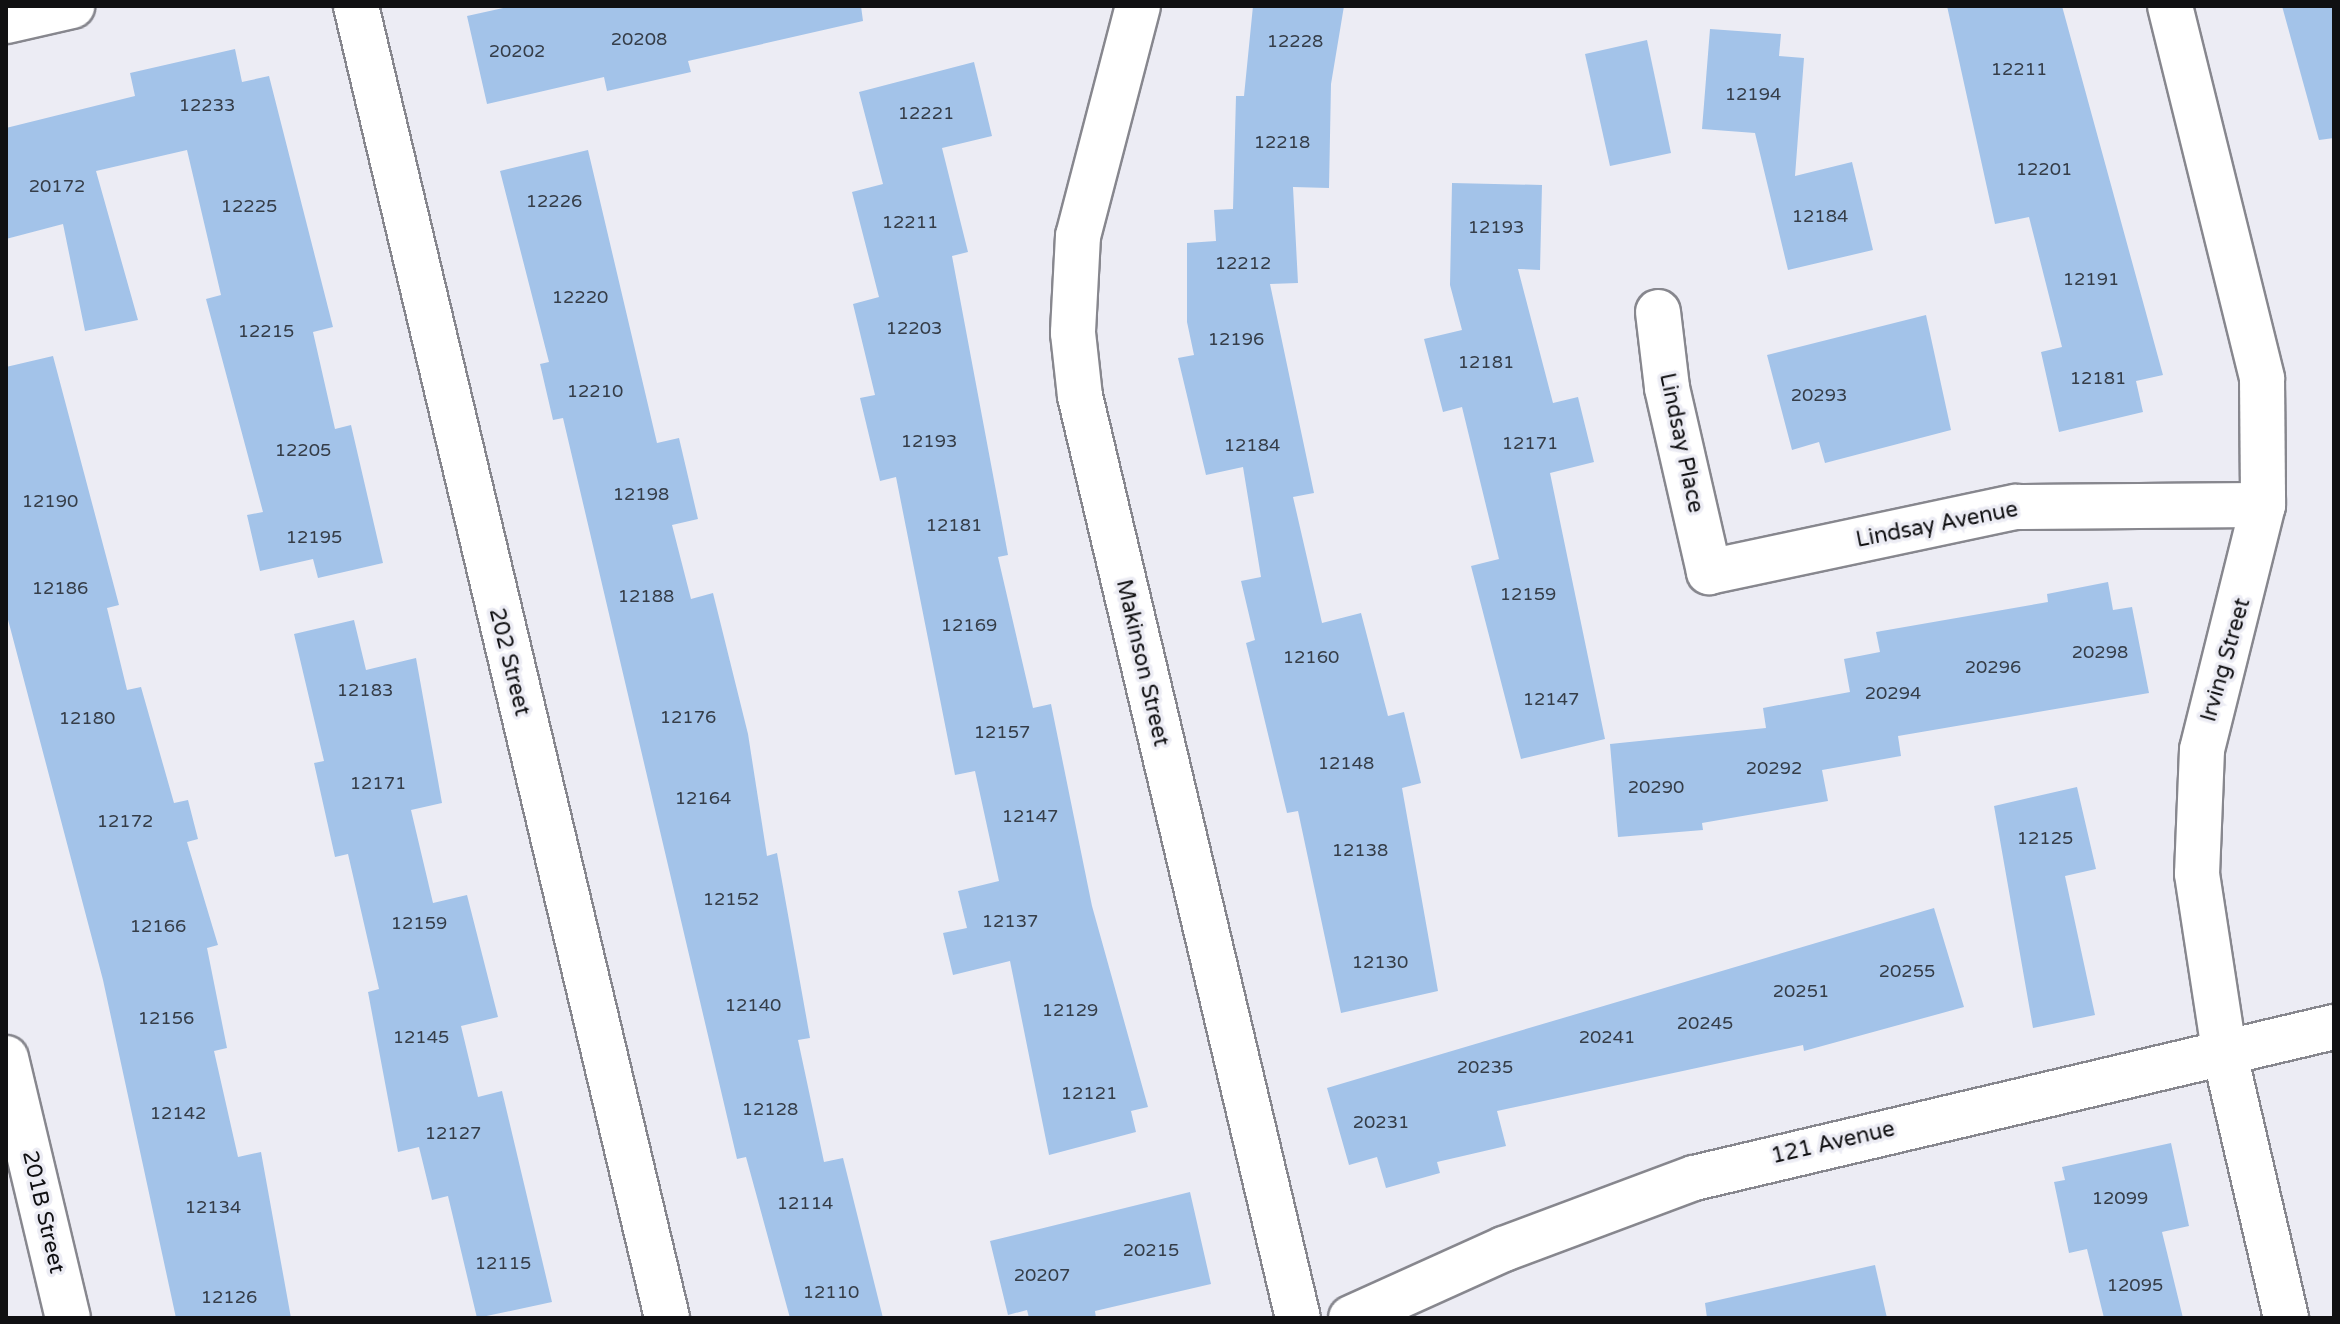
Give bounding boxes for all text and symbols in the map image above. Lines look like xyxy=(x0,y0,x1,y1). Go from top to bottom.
house number: 20208 xyxy=(611,28,667,50)
house number: 12228 xyxy=(1267,30,1323,52)
house number: 20202 xyxy=(489,40,545,62)
house number: 12211 xyxy=(1991,58,2047,80)
house number: 12194 xyxy=(1725,83,1781,105)
house number: 12233 xyxy=(179,94,235,116)
house number: 12221 xyxy=(898,102,954,124)
house number: 12218 xyxy=(1254,131,1310,153)
house number: 12201 xyxy=(2016,158,2072,180)
house number: 20172 xyxy=(29,175,85,197)
house number: 12226 xyxy=(526,190,582,212)
house number: 12225 xyxy=(221,195,277,217)
house number: 12184 xyxy=(1792,205,1848,227)
house number: 12211 xyxy=(882,211,938,233)
house number: 12193 xyxy=(1468,216,1524,238)
house number: 12212 xyxy=(1215,252,1271,274)
house number: 12191 xyxy=(2063,268,2119,290)
house number: 12220 xyxy=(552,286,608,308)
house number: 12203 xyxy=(886,317,942,339)
house number: 12215 xyxy=(238,320,294,342)
house number: 12196 xyxy=(1208,328,1264,350)
house number: 12181 xyxy=(1458,351,1514,373)
house number: 12181 xyxy=(2070,367,2126,389)
street label: Lindsay Place xyxy=(1653,371,1709,515)
house number: 12210 xyxy=(567,380,623,402)
house number: 20293 xyxy=(1791,384,1847,406)
house number: 12193 xyxy=(901,430,957,452)
house number: 12171 xyxy=(1502,432,1558,454)
house number: 12184 xyxy=(1224,434,1280,456)
house number: 12205 xyxy=(275,439,331,461)
house number: 12198 xyxy=(613,483,669,505)
house number: 12190 xyxy=(22,490,78,512)
street label: Lindsay Avenue xyxy=(1854,496,2020,554)
house number: 12181 xyxy=(926,514,982,536)
house number: 12195 xyxy=(286,526,342,548)
house number: 12186 xyxy=(32,577,88,599)
street label: Makinson Street xyxy=(1110,577,1174,749)
house number: 12159 xyxy=(1500,583,1556,605)
house number: 12188 xyxy=(618,585,674,607)
street label: Irving Street xyxy=(2196,595,2256,725)
street label: 202 Street xyxy=(483,605,535,719)
house number: 12169 xyxy=(941,614,997,636)
house number: 20298 xyxy=(2072,641,2128,663)
house number: 12160 xyxy=(1283,646,1339,668)
house number: 20296 xyxy=(1965,656,2021,678)
house number: 12183 xyxy=(337,679,393,701)
house number: 20294 xyxy=(1865,682,1921,704)
house number: 12147 xyxy=(1523,688,1579,710)
house number: 12176 xyxy=(660,706,716,728)
house number: 12180 xyxy=(59,707,115,729)
house number: 12157 xyxy=(974,721,1030,743)
house number: 12148 xyxy=(1318,752,1374,774)
house number: 20292 xyxy=(1746,757,1802,779)
house number: 12171 xyxy=(350,772,406,794)
house number: 20290 xyxy=(1628,776,1684,798)
house number: 12164 xyxy=(675,787,731,809)
house number: 12147 xyxy=(1002,805,1058,827)
house number: 12172 xyxy=(97,810,153,832)
house number: 12125 xyxy=(2017,827,2073,849)
house number: 12138 xyxy=(1332,839,1388,861)
house number: 12152 xyxy=(703,888,759,910)
house number: 12137 xyxy=(982,910,1038,932)
house number: 12159 xyxy=(391,912,447,934)
house number: 12166 xyxy=(130,915,186,937)
house number: 12130 xyxy=(1352,951,1408,973)
house number: 20255 xyxy=(1879,960,1935,982)
house number: 20251 xyxy=(1773,980,1829,1002)
house number: 12140 xyxy=(725,994,781,1016)
house number: 12129 xyxy=(1042,999,1098,1021)
house number: 12156 xyxy=(138,1007,194,1029)
house number: 20245 xyxy=(1677,1012,1733,1034)
house number: 12145 xyxy=(393,1026,449,1048)
house number: 20241 xyxy=(1579,1026,1635,1048)
house number: 20235 xyxy=(1457,1056,1513,1078)
house number: 12121 xyxy=(1061,1082,1117,1104)
house number: 12128 xyxy=(742,1098,798,1120)
house number: 12142 xyxy=(150,1102,206,1124)
house number: 20231 xyxy=(1353,1111,1409,1133)
street label: 121 Avenue xyxy=(1769,1116,1897,1170)
house number: 12127 xyxy=(425,1122,481,1144)
street label: 201B Street xyxy=(16,1148,70,1276)
house number: 12099 xyxy=(2092,1187,2148,1209)
house number: 12114 xyxy=(777,1192,833,1214)
house number: 12134 xyxy=(185,1196,241,1218)
house number: 20215 xyxy=(1123,1239,1179,1261)
house number: 12115 xyxy=(475,1252,531,1274)
house number: 20207 xyxy=(1014,1264,1070,1286)
house number: 12095 xyxy=(2107,1274,2163,1296)
house number: 12110 xyxy=(803,1281,859,1303)
house number: 12126 xyxy=(201,1286,257,1308)

